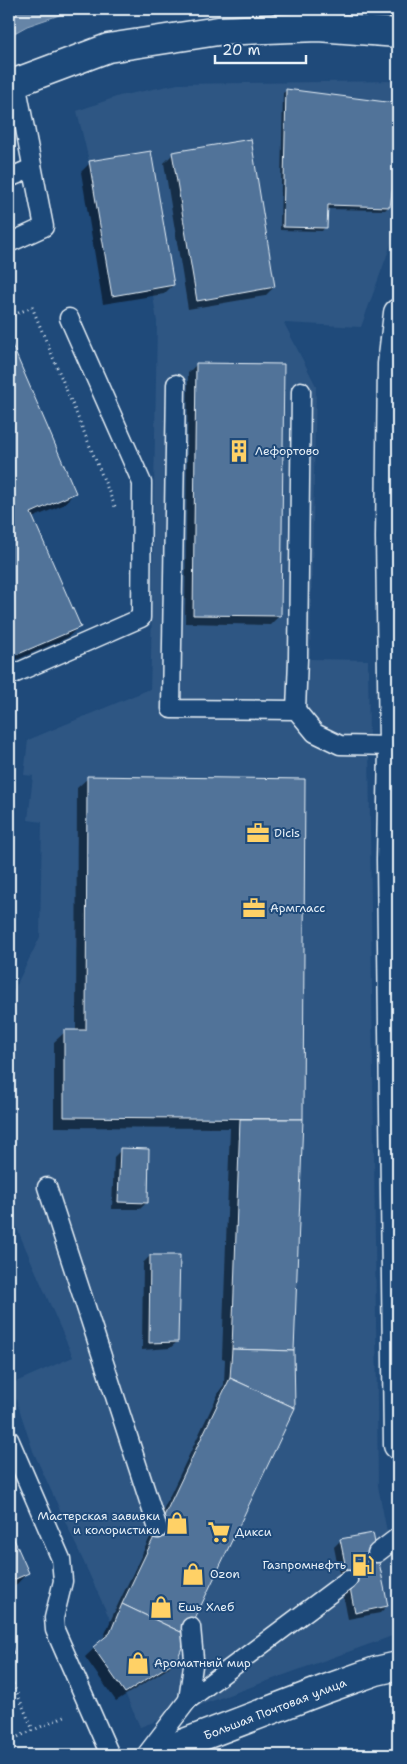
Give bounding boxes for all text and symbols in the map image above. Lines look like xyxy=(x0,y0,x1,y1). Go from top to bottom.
scale bar xyxy=(215,32,306,64)
text: 20 m xyxy=(222,40,261,60)
building icon: Лефортово xyxy=(226,438,252,464)
place label: Лефортово xyxy=(255,443,319,459)
office icon: Dicis xyxy=(245,820,271,846)
place label: Dicis xyxy=(274,825,300,841)
office icon: Армгласс xyxy=(241,895,267,921)
place label: Армгласс xyxy=(270,900,325,916)
place label: Мастерская завивки и колористики xyxy=(38,1508,160,1538)
shop icon: Мастерская завивки и колористики xyxy=(164,1510,190,1536)
supermarket icon: Дикси xyxy=(206,1519,232,1545)
place label: Дикси xyxy=(235,1524,272,1540)
fuel station icon: Газпромнефть xyxy=(350,1552,376,1578)
place label: Газпромнефть xyxy=(262,1557,346,1573)
shop icon: Ozon xyxy=(180,1561,206,1587)
place label: Ozon xyxy=(210,1566,240,1582)
shop icon: Ешь Хлеб xyxy=(148,1594,174,1620)
place label: Ешь Хлеб xyxy=(178,1599,234,1615)
shop icon: Ароматный мир xyxy=(125,1650,151,1676)
place label: Ароматный мир xyxy=(154,1655,251,1671)
street label: Большая Почтовая улица xyxy=(201,1674,349,1744)

